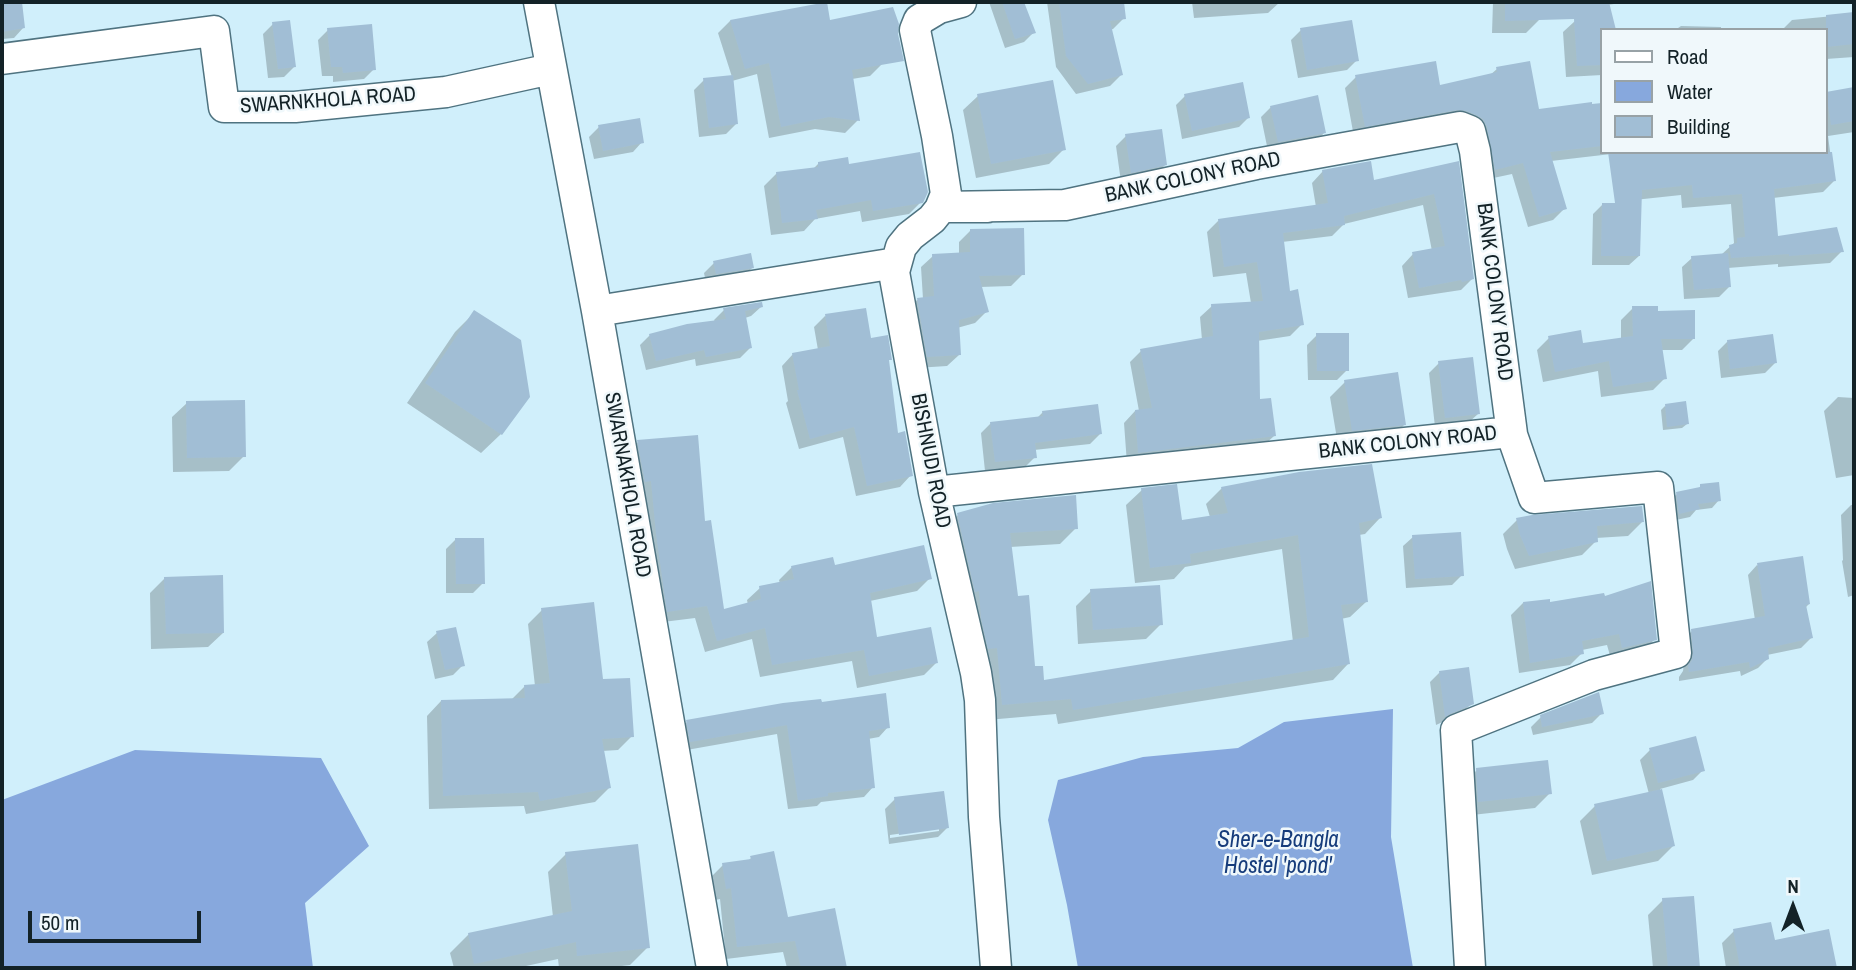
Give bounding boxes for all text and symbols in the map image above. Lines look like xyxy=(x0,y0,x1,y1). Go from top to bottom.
legend xyxy=(1601,28,1828,154)
text: Road xyxy=(1667,42,1708,71)
text: Water xyxy=(1667,77,1712,106)
street label: SWARNKHOLA ROAD xyxy=(239,82,417,120)
text: Building xyxy=(1667,112,1730,141)
street label: BANK COLONY ROAD xyxy=(1103,147,1283,209)
street label: BANK COLONY ROAD xyxy=(1471,202,1517,382)
street label: SWARNAKHOLA ROAD xyxy=(598,390,656,580)
street label: BISHNUDI ROAD xyxy=(905,391,955,531)
street label: BANK COLONY ROAD xyxy=(1318,421,1498,465)
water label: Sher-e-Bangla Hostel 'pond' xyxy=(1217,827,1339,881)
north arrow xyxy=(1758,872,1828,942)
text: N xyxy=(1787,873,1799,899)
scale bar xyxy=(32,897,205,941)
text: 50 m xyxy=(41,908,79,937)

